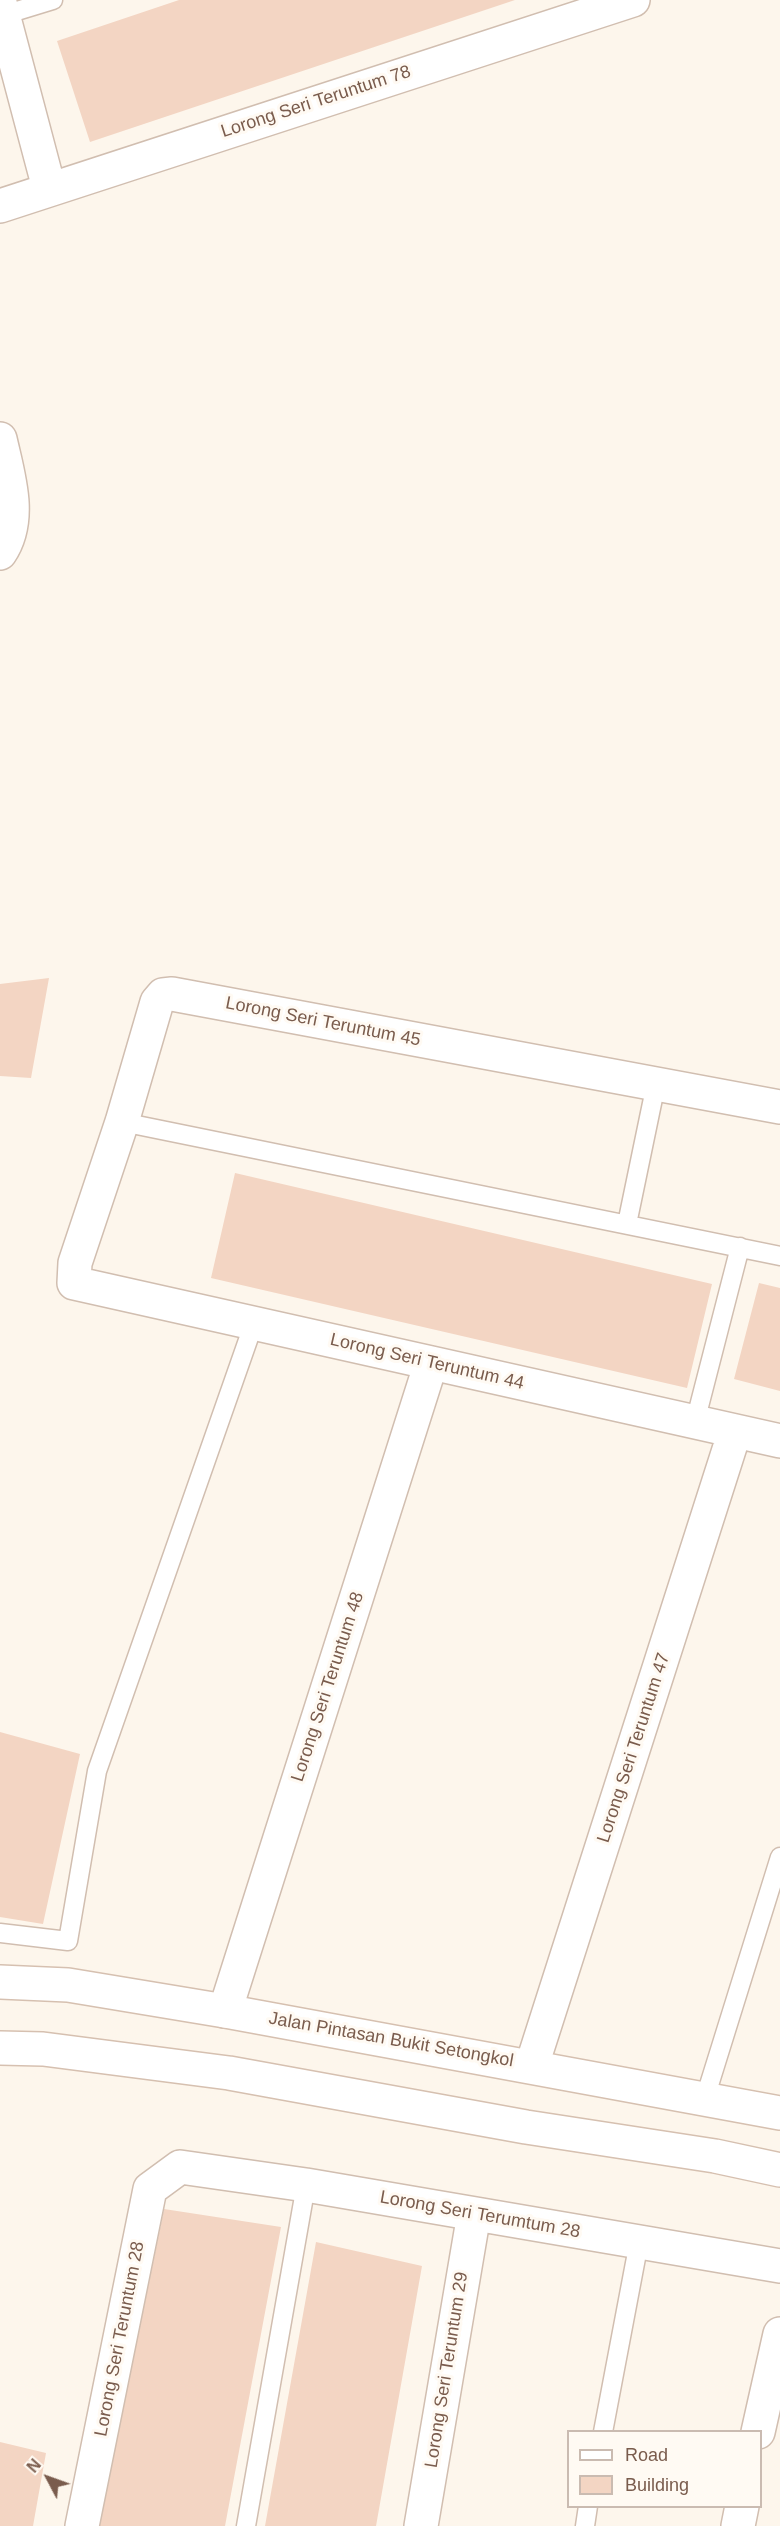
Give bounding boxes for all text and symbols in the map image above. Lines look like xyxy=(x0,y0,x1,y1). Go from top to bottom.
street label: Lorong Seri Teruntum 78 xyxy=(218,61,414,143)
street label: Lorong Seri Teruntum 45 xyxy=(224,992,422,1052)
street label: Lorong Seri Teruntum 44 xyxy=(328,1329,526,1395)
street label: Lorong Seri Teruntum 48 xyxy=(287,1589,369,1785)
street label: Lorong Seri Teruntum 47 xyxy=(593,1650,675,1846)
street label: Jalan Pintasan Bukit Setongkol xyxy=(267,2008,515,2072)
street label: Lorong Seri Terumtum 28 xyxy=(378,2187,582,2243)
street label: Lorong Seri Teruntum 28 xyxy=(90,2240,150,2438)
street label: Lorong Seri Teruntum 29 xyxy=(421,2270,473,2470)
legend xyxy=(567,2430,762,2508)
text: Road xyxy=(625,2445,668,2465)
north arrow xyxy=(18,2448,78,2508)
text: N xyxy=(24,2456,44,2476)
text: Building xyxy=(625,2475,689,2495)

